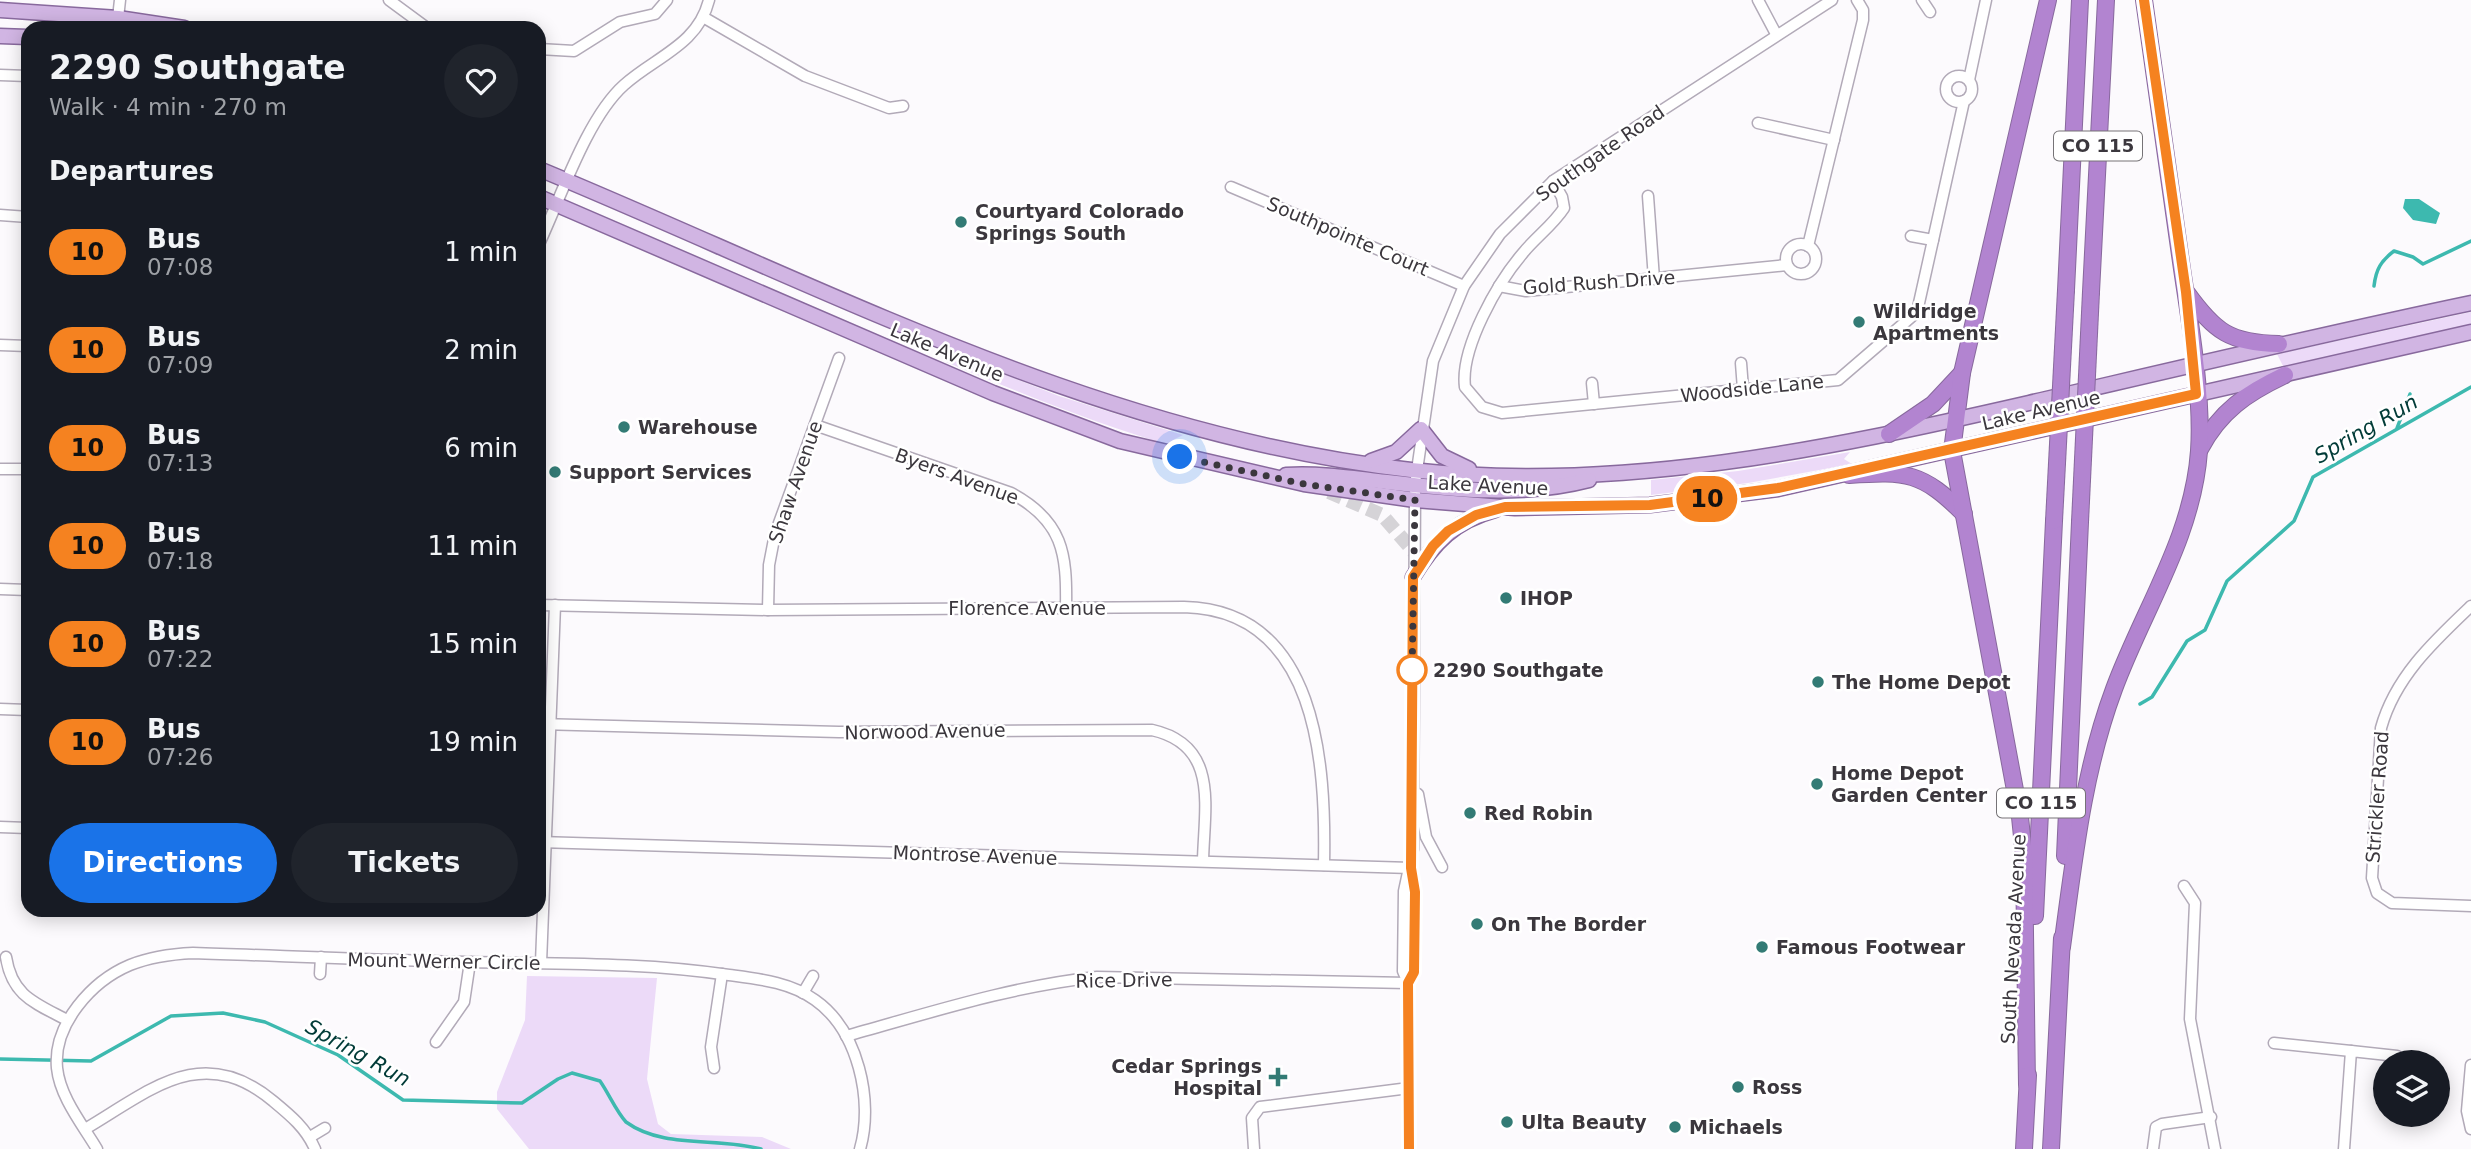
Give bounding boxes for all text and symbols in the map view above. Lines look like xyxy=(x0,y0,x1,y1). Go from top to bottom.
button: heart xyxy=(444,44,518,118)
text: 2290 Southgate xyxy=(49,48,346,87)
text: Walk · 4 min · 270 m xyxy=(49,94,287,120)
street label: Southgate Road xyxy=(1532,100,1668,206)
road number: CO 115 xyxy=(2054,132,2142,160)
text: Departures xyxy=(49,156,214,186)
street label: Southpointe Court xyxy=(1264,192,1432,280)
place label: Courtyard Colorado Springs South xyxy=(975,200,1184,244)
marker: Courtyard Colorado Springs South xyxy=(953,214,969,230)
text: Bus xyxy=(147,224,201,254)
text: 1 min xyxy=(444,237,518,267)
text: 10 xyxy=(71,238,104,266)
text: 07:08 xyxy=(147,254,213,280)
street label: Gold Rush Drive xyxy=(1522,266,1676,298)
place label: Wildridge Apartments xyxy=(1873,300,1999,344)
marker: Wildridge Apartments xyxy=(1851,314,1867,330)
street label: Lake Avenue xyxy=(887,318,1007,386)
text: Bus xyxy=(147,322,201,352)
text: 2 min xyxy=(444,335,518,365)
text: 10 xyxy=(71,336,104,364)
text: 07:09 xyxy=(147,352,213,378)
street label: Woodside Lane xyxy=(1679,370,1825,406)
street label: Lake Avenue xyxy=(1980,386,2102,434)
water label: Spring Run xyxy=(2310,390,2422,468)
place label: Warehouse xyxy=(638,416,758,438)
street label: Shaw Avenue xyxy=(764,418,826,546)
marker: Warehouse xyxy=(616,419,632,435)
text: Bus xyxy=(147,420,201,450)
text: 6 min xyxy=(444,433,518,463)
text: 10 xyxy=(71,434,104,462)
your location xyxy=(1162,439,1197,474)
street label: Byers Avenue xyxy=(892,443,1022,509)
text: 07:13 xyxy=(147,450,213,476)
place label: Support Services xyxy=(569,461,752,483)
marker: Support Services xyxy=(547,464,563,480)
street label: Lake Avenue xyxy=(1427,471,1549,499)
line badge: 10 xyxy=(1676,476,1738,522)
text: 10 xyxy=(1690,485,1724,513)
text: Bus xyxy=(147,518,201,548)
text: 11 min xyxy=(428,531,518,561)
text: 10 xyxy=(71,532,104,560)
text: 07:18 xyxy=(147,548,213,574)
place label: IHOP xyxy=(1520,587,1573,609)
marker: IHOP xyxy=(1498,590,1514,606)
street label: Florence Avenue xyxy=(948,597,1106,619)
text: Bus xyxy=(147,616,201,646)
text: 15 min xyxy=(428,629,518,659)
text: 10 xyxy=(71,630,104,658)
text: 07:22 xyxy=(147,646,213,672)
marker: 2290 Southgate xyxy=(1397,655,1427,685)
place label: 2290 Southgate xyxy=(1433,659,1604,681)
place label: The Home Depot xyxy=(1832,671,2011,693)
marker: The Home Depot xyxy=(1810,674,1826,690)
text: Bus xyxy=(147,714,201,744)
street label: Norwood Avenue xyxy=(844,719,1006,743)
text: 19 min xyxy=(428,727,518,757)
text: 10 xyxy=(71,728,104,756)
street label: Strickler Road xyxy=(2361,730,2393,864)
text: 07:26 xyxy=(147,744,213,770)
place label: Home Depot Garden Center xyxy=(1831,762,1988,806)
marker: Home Depot Garden Center xyxy=(1809,776,1825,792)
road number: CO 115 xyxy=(1997,788,2085,818)
place label: Red Robin xyxy=(1484,802,1593,824)
marker: Red Robin xyxy=(1462,805,1478,821)
button: Directions xyxy=(49,823,277,903)
button: Tickets xyxy=(291,823,518,903)
street label: South Nevada Avenue xyxy=(1997,833,2029,1045)
street label: Montrose Avenue xyxy=(892,841,1058,869)
place label: On The Border xyxy=(1491,913,1647,935)
marker: On The Border xyxy=(1469,916,1485,932)
place label: Famous Footwear xyxy=(1776,936,1966,958)
marker: Famous Footwear xyxy=(1754,939,1770,955)
street label: Mount Werner Circle xyxy=(347,948,541,974)
street label: Rice Drive xyxy=(1075,968,1173,992)
water label: Spring Run xyxy=(302,1014,414,1092)
map controls xyxy=(2373,1050,2450,1127)
button: layers xyxy=(2373,1050,2450,1127)
place label: Cedar Springs Hospital xyxy=(1111,1055,1262,1099)
marker: Cedar Springs Hospital xyxy=(1268,1067,1288,1087)
place label: Ross xyxy=(1752,1076,1802,1098)
marker: Ross xyxy=(1730,1079,1746,1095)
place label: Ulta Beauty xyxy=(1521,1111,1647,1133)
marker: Ulta Beauty xyxy=(1499,1114,1515,1130)
place label: Michaels xyxy=(1689,1116,1783,1138)
marker: Michaels xyxy=(1667,1119,1683,1135)

